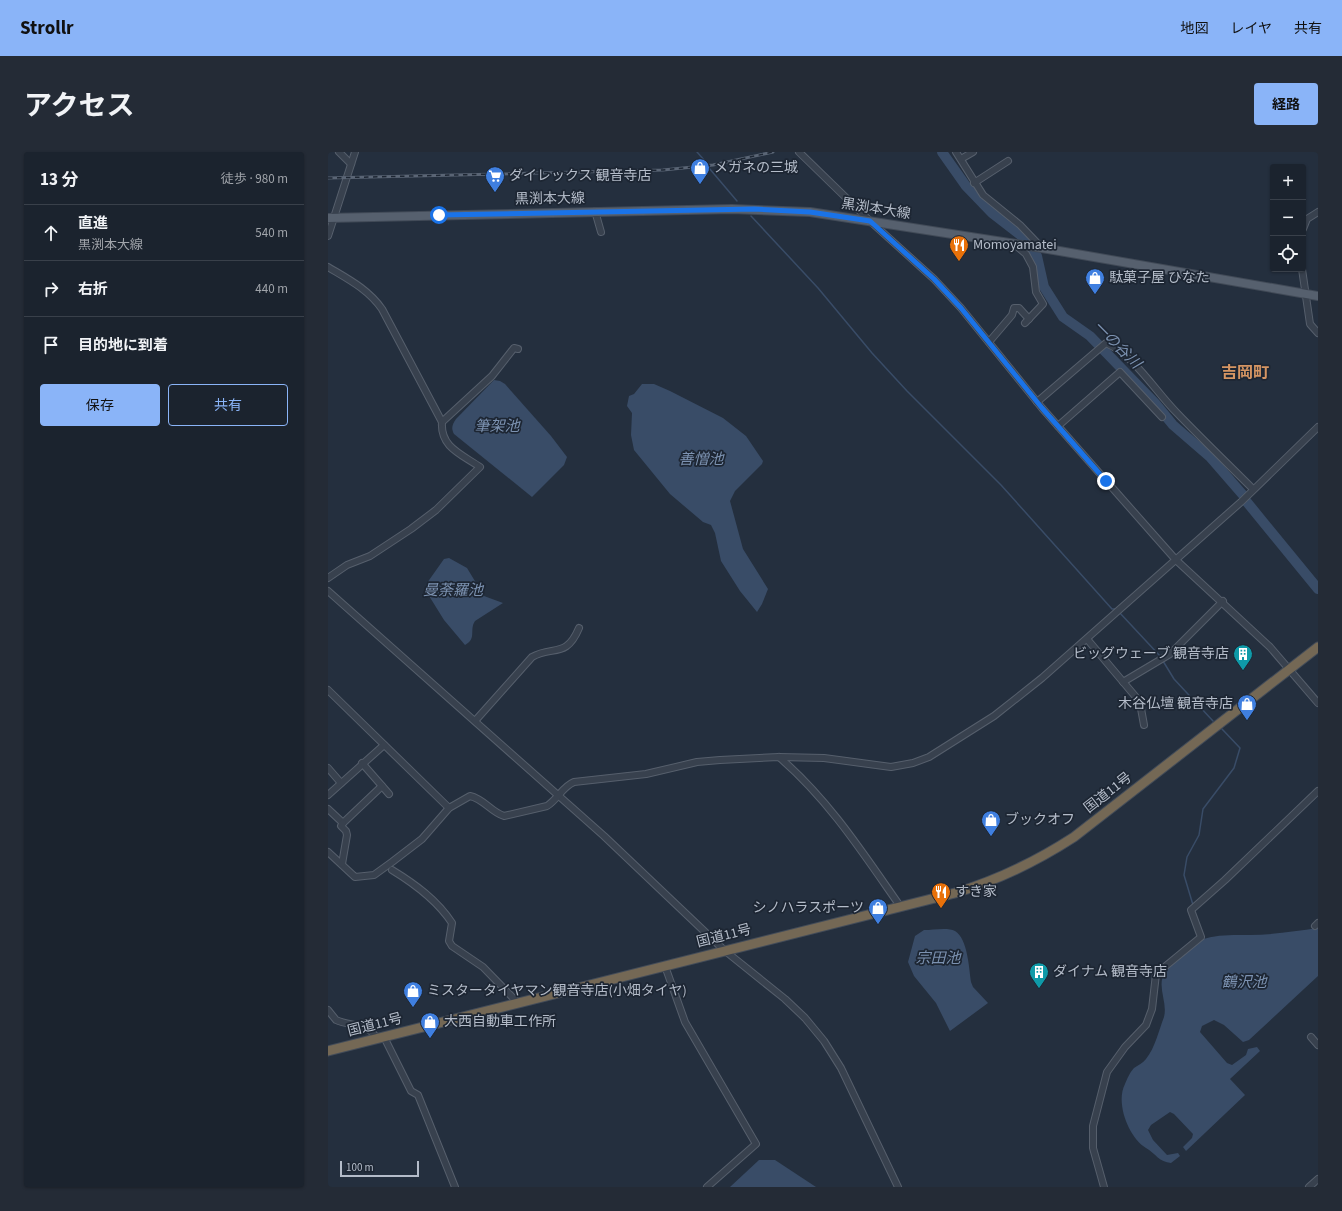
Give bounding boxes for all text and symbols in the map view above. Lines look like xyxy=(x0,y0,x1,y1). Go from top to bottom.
text: Strollr xyxy=(20,15,74,42)
text: 地図 xyxy=(1180,19,1208,39)
text: レイヤ xyxy=(1230,19,1272,39)
text: 共有 xyxy=(1294,19,1322,39)
button: 経路 xyxy=(1254,83,1318,125)
text: アクセス xyxy=(24,86,135,126)
shop icon: メガネの三城 xyxy=(689,157,711,185)
place label: メガネの三城 xyxy=(714,158,798,178)
map controls xyxy=(1270,164,1306,272)
button: + xyxy=(1270,164,1306,200)
supermarket icon: ダイレックス 観音寺店 xyxy=(484,165,506,193)
place label: ダイレックス 観音寺店 xyxy=(509,166,651,186)
text: 13 分 xyxy=(40,168,78,192)
text: 徒歩 · 980 m xyxy=(221,170,288,188)
street label: 黒渕本大線 xyxy=(515,188,585,210)
street label: 黒渕本大線 xyxy=(840,194,912,224)
button: − xyxy=(1270,200,1306,236)
route start xyxy=(430,206,448,224)
text: 直進 xyxy=(78,213,108,234)
icon: ahead xyxy=(40,222,62,244)
text: 540 m xyxy=(255,224,288,242)
restaurant icon: Momoyamatei xyxy=(948,234,970,262)
place label: Momoyamatei xyxy=(973,235,1057,255)
text: 黒渕本大線 xyxy=(78,236,143,254)
button: locate xyxy=(1270,236,1306,272)
shop icon: 駄菓子屋 ひなた xyxy=(1084,267,1106,295)
place label: 駄菓子屋 ひなた xyxy=(1109,268,1210,288)
icon: right xyxy=(40,278,62,300)
text: 右折 xyxy=(78,279,108,300)
text: 440 m xyxy=(255,280,288,298)
water label: 一の谷川 xyxy=(1088,316,1147,375)
icon: arrive xyxy=(40,334,62,356)
text: 目的地に到着 xyxy=(78,335,168,356)
district label: 吉岡町 xyxy=(1221,362,1269,384)
button: 保存 xyxy=(40,384,160,426)
button: 共有 xyxy=(168,384,288,426)
water label: 筆架池 xyxy=(474,416,521,437)
water label: 善憎池 xyxy=(678,449,725,470)
route end xyxy=(1097,472,1115,490)
water label: 曼荼羅池 xyxy=(423,580,485,601)
building icon: ビッグウェーブ 観音寺店 xyxy=(1232,643,1254,671)
place label: ビッグウェーブ 観音寺店 xyxy=(1073,644,1229,664)
shop icon: 木谷仏壇 観音寺店 xyxy=(1236,693,1258,721)
place label: 木谷仏壇 観音寺店 xyxy=(1118,694,1233,714)
street label: 国道11号 xyxy=(1080,768,1136,818)
shop icon: ブックオフ xyxy=(980,809,1002,837)
place label: ブックオフ xyxy=(1005,810,1075,830)
restaurant icon: すき家 xyxy=(930,881,952,909)
place label: すき家 xyxy=(955,882,997,902)
shop icon: シノハラスポーツ xyxy=(867,897,889,925)
place label: シノハラスポーツ xyxy=(753,898,864,918)
street label: 国道11号 xyxy=(694,920,754,952)
water label: 宗田池 xyxy=(915,948,962,969)
building icon: ダイナム 観音寺店 xyxy=(1028,961,1050,989)
place label: ダイナム 観音寺店 xyxy=(1053,962,1167,982)
water label: 鶴沢池 xyxy=(1221,972,1268,993)
shop icon: ミスタータイヤマン観音寺店(小畑タイヤ) xyxy=(402,980,424,1008)
place label: ミスタータイヤマン観音寺店(小畑タイヤ) xyxy=(427,981,687,1001)
street label: 国道11号 xyxy=(345,1009,405,1041)
shop icon: 大西自動車工作所 xyxy=(419,1011,441,1039)
place label: 大西自動車工作所 xyxy=(444,1012,556,1032)
scale bar xyxy=(340,1159,419,1178)
text: 100 m xyxy=(346,1160,374,1175)

